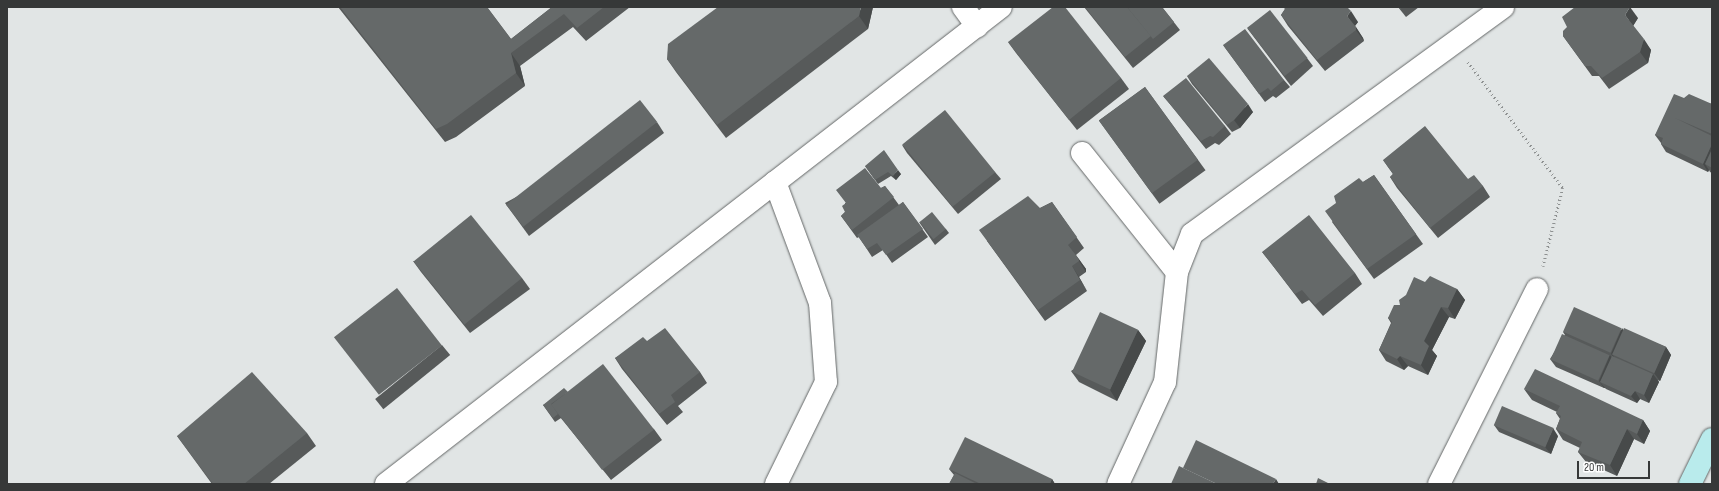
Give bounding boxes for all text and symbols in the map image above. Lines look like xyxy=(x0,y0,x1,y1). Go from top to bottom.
scale bar xyxy=(1579,453,1652,479)
text: 20 m xyxy=(1584,460,1604,475)

